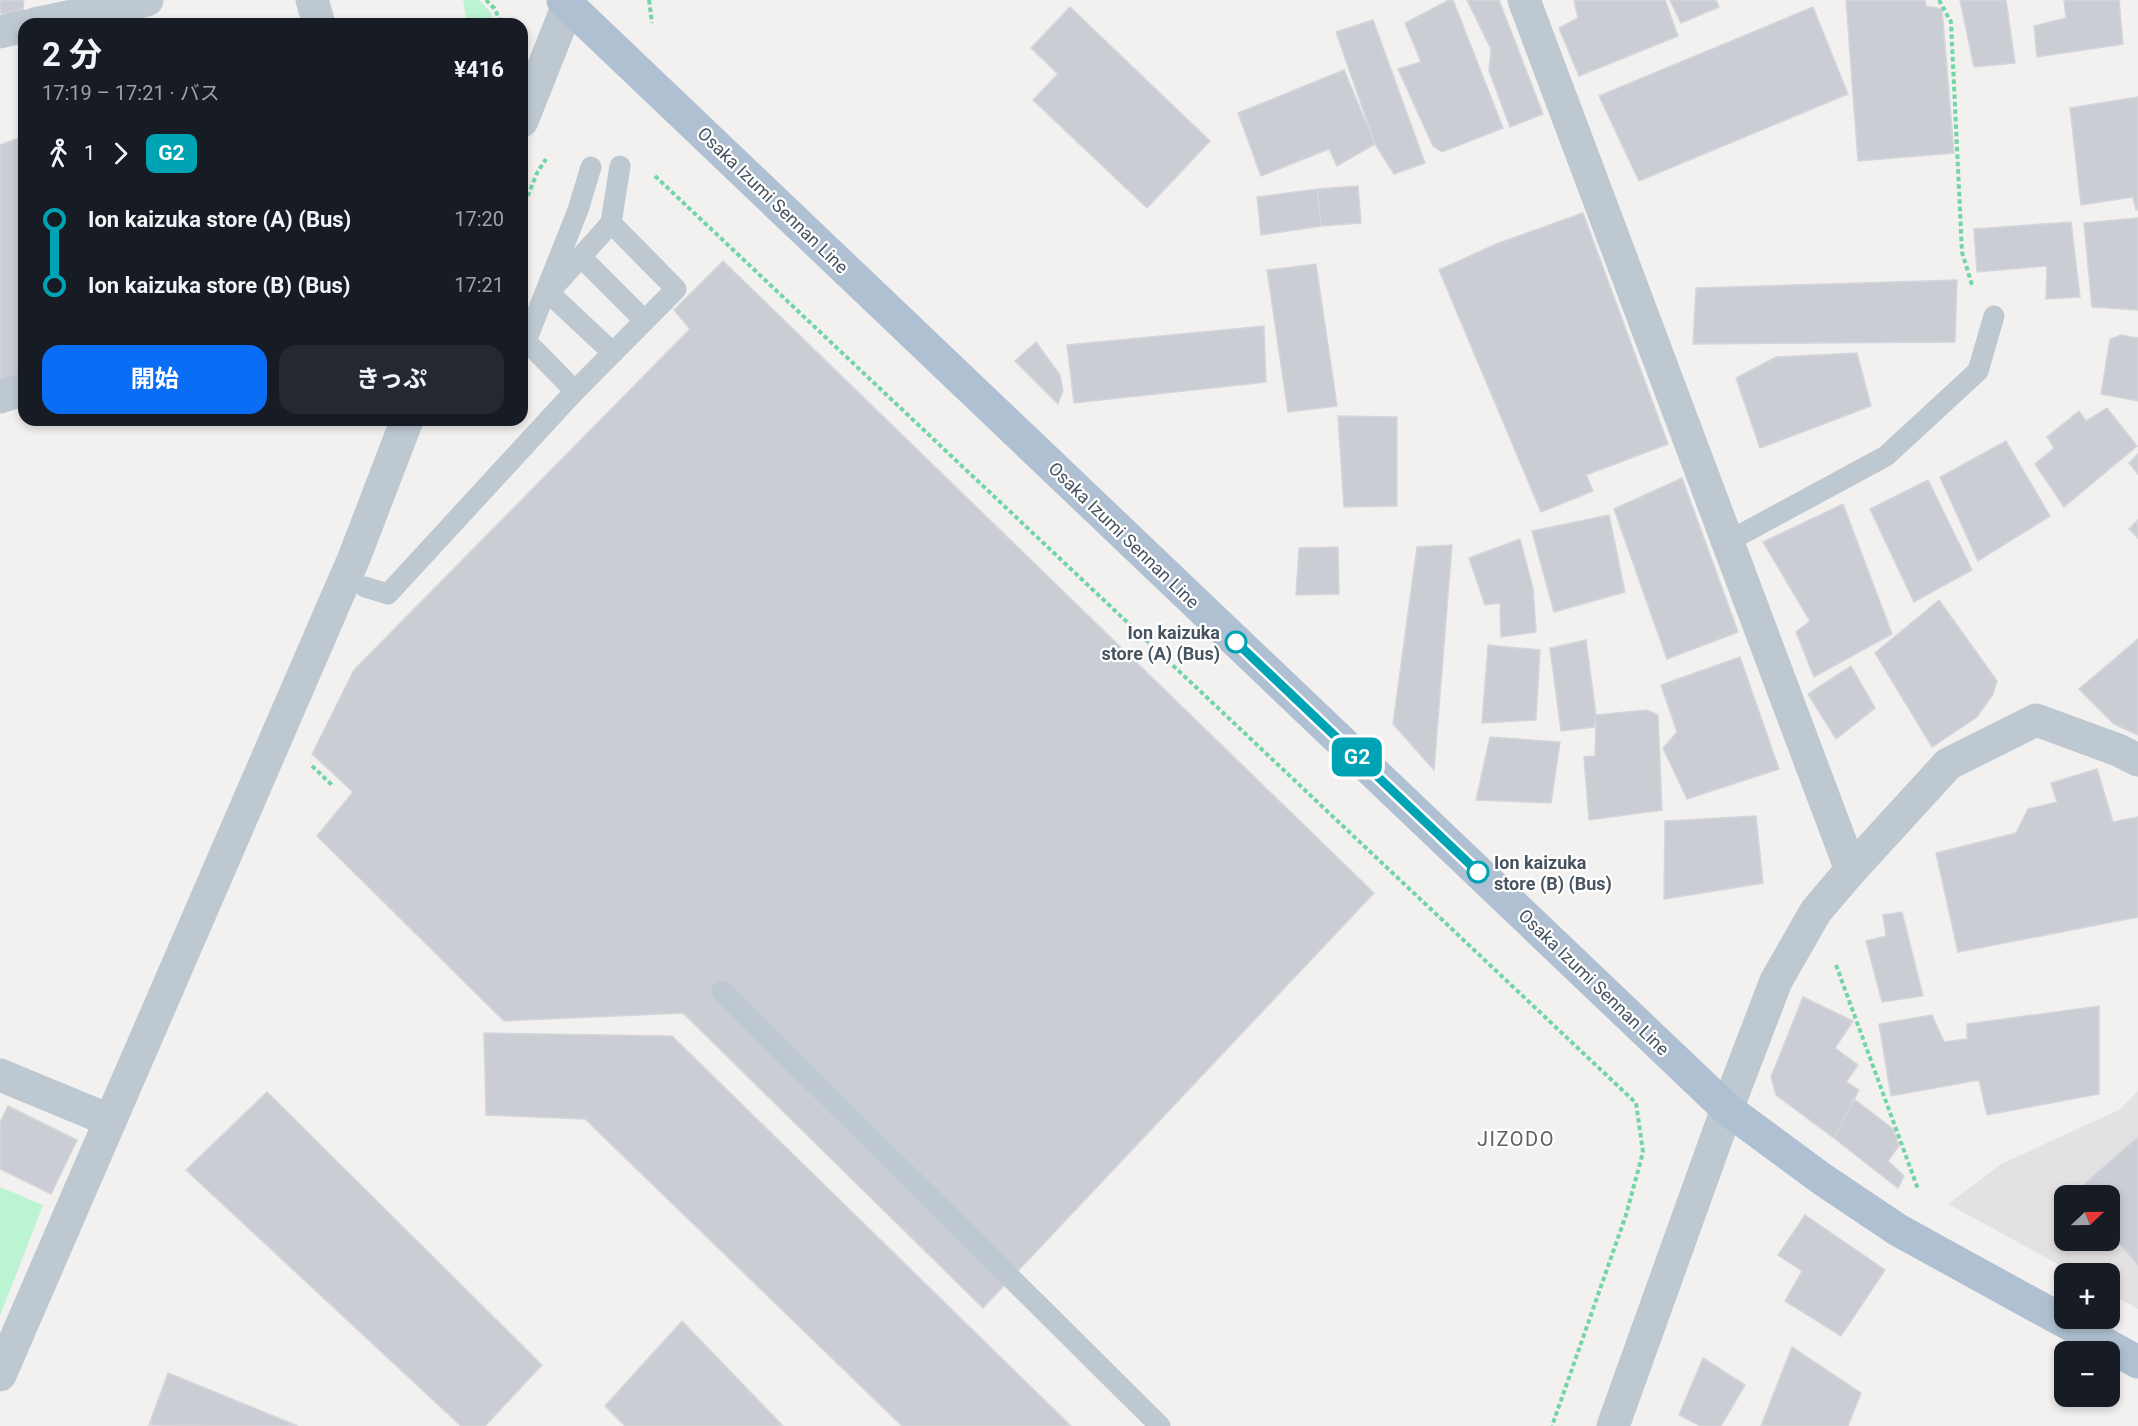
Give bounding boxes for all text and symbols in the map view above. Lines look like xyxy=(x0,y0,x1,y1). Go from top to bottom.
text: 2 分 xyxy=(42,35,102,74)
text: ¥416 xyxy=(454,57,504,82)
text: 17:19 – 17:21 · バス xyxy=(42,81,220,105)
street label: Osaka Izumi Sennan Line xyxy=(693,123,853,277)
icon: walk xyxy=(42,137,75,170)
icon: forward xyxy=(104,137,137,170)
text: 1 xyxy=(84,141,95,165)
text: G2 xyxy=(158,141,185,165)
text: Ion kaizuka store (A) (Bus) xyxy=(88,207,351,232)
text: 17:20 xyxy=(454,207,504,231)
text: Ion kaizuka store (B) (Bus) xyxy=(88,273,351,298)
text: 17:21 xyxy=(454,273,504,297)
button: 開始 xyxy=(42,345,267,414)
button: きっぷ xyxy=(279,345,504,414)
street label: Osaka Izumi Sennan Line xyxy=(1044,458,1204,612)
place label: Ion kaizuka store (A) (Bus) xyxy=(1102,622,1220,665)
marker: Ion kaizuka store (A) (Bus) xyxy=(1225,631,1247,653)
line badge: G2 xyxy=(1330,738,1384,777)
text: G2 xyxy=(1344,745,1370,769)
place label: Ion kaizuka store (B) (Bus) xyxy=(1494,852,1612,895)
marker: Ion kaizuka store (B) (Bus) xyxy=(1467,861,1489,883)
street label: Osaka Izumi Sennan Line xyxy=(1514,905,1674,1059)
district label: JIZODO xyxy=(1477,1127,1555,1151)
north arrow xyxy=(2054,1185,2120,1251)
map controls xyxy=(2054,1185,2120,1407)
button: + xyxy=(2054,1263,2120,1329)
button: − xyxy=(2054,1341,2120,1407)

